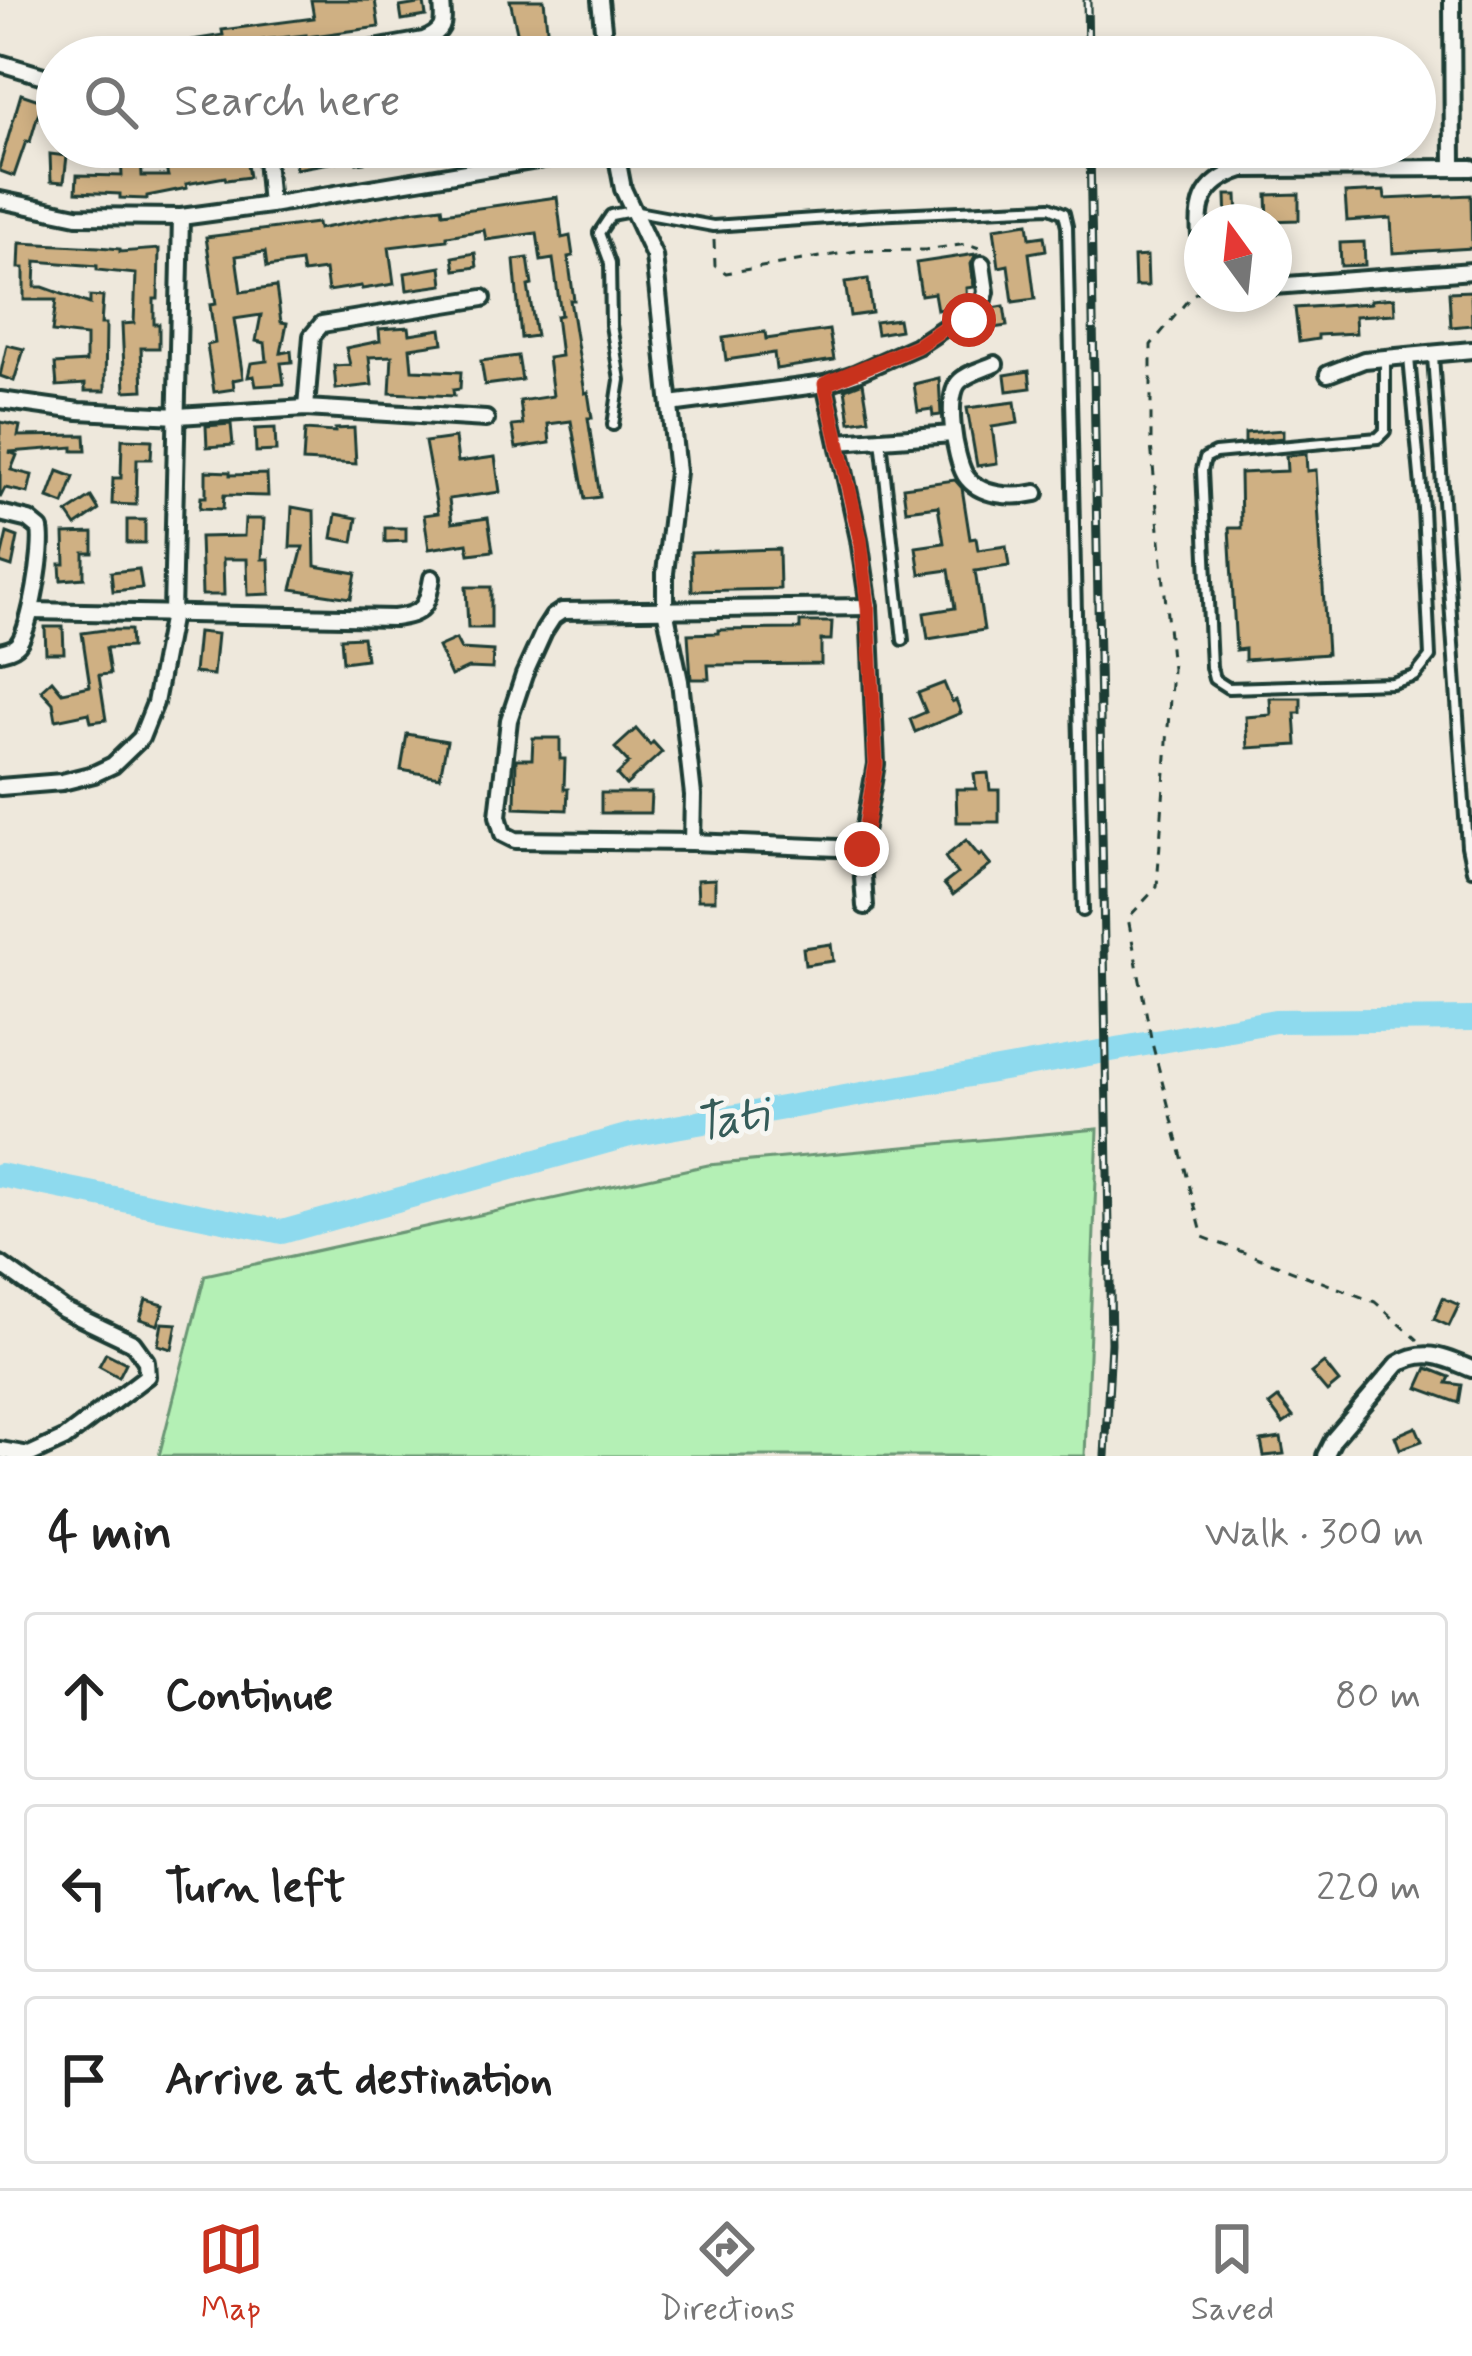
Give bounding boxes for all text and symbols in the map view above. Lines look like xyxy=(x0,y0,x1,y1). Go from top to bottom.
search box xyxy=(36,36,1436,168)
icon: search xyxy=(78,69,144,135)
text: Search here xyxy=(174,73,401,132)
north arrow xyxy=(1184,204,1292,312)
route start xyxy=(942,293,996,347)
route end xyxy=(835,822,889,876)
water label: Tati xyxy=(688,1082,779,1158)
text: 4 min xyxy=(48,1501,172,1567)
text: Walk · 300 m xyxy=(1205,1509,1424,1560)
icon: ahead xyxy=(51,1663,117,1729)
text: Continue xyxy=(165,1667,333,1726)
text: 80 m xyxy=(1335,1671,1421,1722)
icon: left xyxy=(51,1855,117,1921)
text: Turn left xyxy=(165,1859,345,1918)
text: 220 m xyxy=(1316,1863,1421,1914)
icon: arrive xyxy=(51,2047,117,2113)
text: Arrive at destination xyxy=(165,2051,553,2110)
tab: Map xyxy=(198,2216,264,2332)
tab: Directions xyxy=(659,2216,795,2332)
tab: Saved xyxy=(1191,2216,1274,2332)

